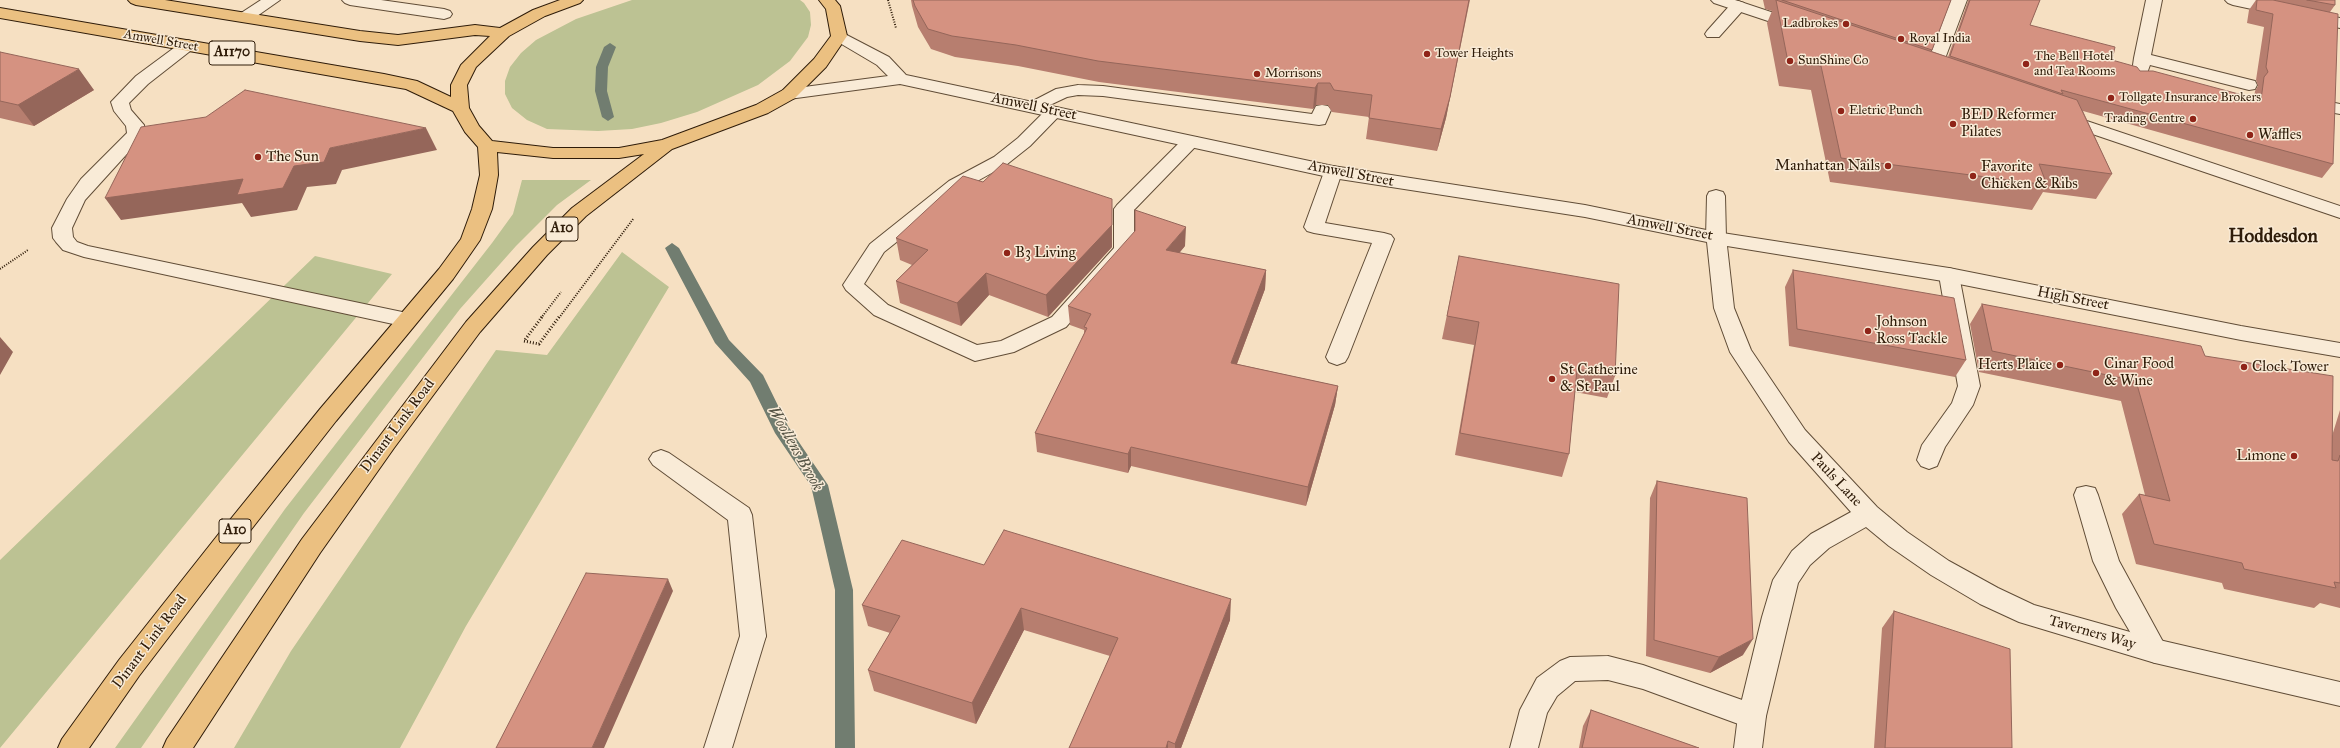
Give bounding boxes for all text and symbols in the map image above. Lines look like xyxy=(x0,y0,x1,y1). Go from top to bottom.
place label: Ladbrokes xyxy=(1783,16,1838,32)
marker: Ladbrokes xyxy=(1841,19,1851,29)
street label: Amwell Street xyxy=(122,27,200,55)
place label: Royal India xyxy=(1909,31,1971,47)
marker: Royal India xyxy=(1896,34,1906,44)
road number: A1170 xyxy=(209,41,255,65)
place label: Tower Heights xyxy=(1435,46,1514,62)
marker: Tower Heights xyxy=(1422,49,1432,59)
place label: The Bell Hotel and Tea Rooms xyxy=(2034,49,2115,80)
place label: SunShine Co xyxy=(1798,53,1868,69)
marker: SunShine Co xyxy=(1785,56,1795,66)
marker: The Bell Hotel and Tea Rooms xyxy=(2021,59,2031,69)
place label: Morrisons xyxy=(1265,66,1321,82)
marker: Morrisons xyxy=(1252,69,1262,79)
street label: Amwell Street xyxy=(990,89,1078,125)
place label: Tollgate Insurance Brokers xyxy=(2119,90,2261,106)
marker: Tollgate Insurance Brokers xyxy=(2106,93,2116,103)
place label: Eletric Punch xyxy=(1849,103,1923,119)
marker: Eletric Punch xyxy=(1836,106,1846,116)
place label: BED Reformer Pilates xyxy=(1961,106,2056,141)
place label: Trading Centre xyxy=(2104,111,2185,127)
marker: Trading Centre xyxy=(2188,114,2198,124)
marker: BED Reformer Pilates xyxy=(1948,119,1958,129)
place label: Waffles xyxy=(2258,126,2301,144)
marker: Waffles xyxy=(2245,130,2255,140)
place label: The Sun xyxy=(266,148,319,166)
marker: The Sun xyxy=(253,152,263,162)
street label: Amwell Street xyxy=(1307,157,1395,191)
place label: Manhattan Nails xyxy=(1775,157,1880,175)
place label: Favorite Chicken & Ribs xyxy=(1981,158,2078,193)
marker: Manhattan Nails xyxy=(1883,161,1893,171)
marker: Favorite Chicken & Ribs xyxy=(1968,171,1978,181)
street label: Amwell Street xyxy=(1626,211,1714,245)
road number: A10 xyxy=(546,217,578,241)
district label: Hoddesdon xyxy=(2228,226,2318,248)
place label: B3 Living xyxy=(1015,244,1076,262)
marker: B3 Living xyxy=(1002,248,1012,258)
street label: High Street xyxy=(2035,283,2111,315)
place label: Johnson Ross Tackle xyxy=(1876,313,1948,348)
marker: Johnson Ross Tackle xyxy=(1863,326,1873,336)
place label: Cinar Food & Wine xyxy=(2104,355,2174,390)
place label: Herts Plaice xyxy=(1978,356,2052,374)
place label: Clock Tower xyxy=(2252,358,2329,376)
marker: Herts Plaice xyxy=(2055,360,2065,370)
place label: St Catherine & St Paul xyxy=(1560,361,1638,396)
marker: Clock Tower xyxy=(2239,362,2249,372)
marker: Cinar Food & Wine xyxy=(2091,368,2101,378)
marker: St Catherine & St Paul xyxy=(1547,374,1557,384)
street label: Dinant Link Road xyxy=(357,376,439,476)
water label: Woollens Brook xyxy=(763,403,827,495)
place label: Limone xyxy=(2236,447,2286,465)
street label: Pauls Lane xyxy=(1807,449,1865,511)
marker: Limone xyxy=(2289,451,2299,461)
road number: A10 xyxy=(219,519,251,543)
street label: Dinant Link Road xyxy=(109,592,191,692)
street label: Taverners Way xyxy=(2046,612,2138,654)

